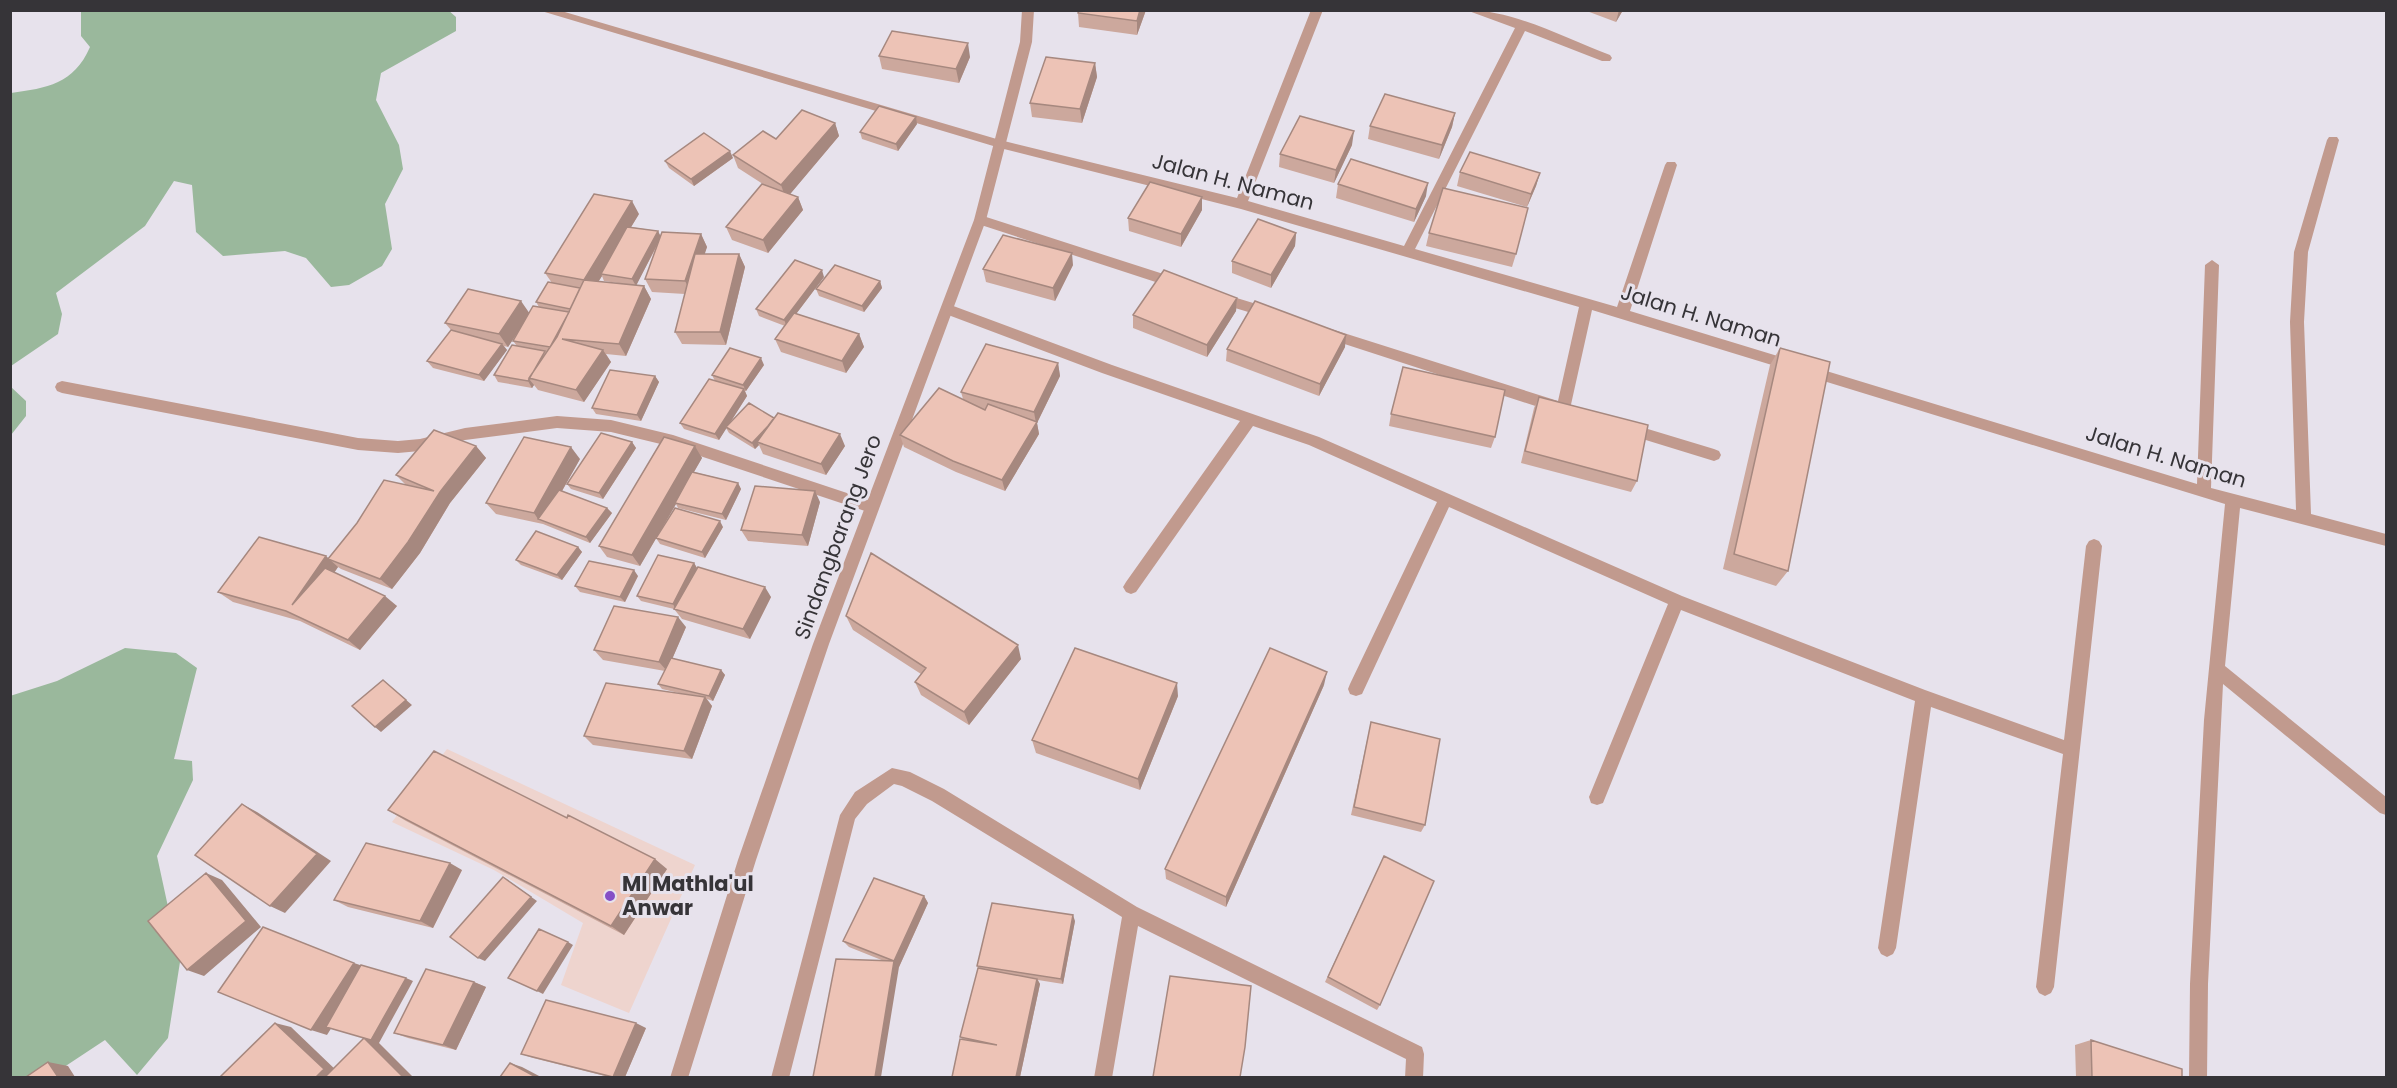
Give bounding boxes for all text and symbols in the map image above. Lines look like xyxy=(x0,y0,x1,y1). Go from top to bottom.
street label: Jalan H. Naman xyxy=(1149,146,1317,217)
street label: Jalan H. Naman xyxy=(1617,277,1785,354)
street label: Jalan H. Naman xyxy=(2082,418,2250,495)
street label: Sindangbarang Jero xyxy=(787,430,888,643)
place label: MI Mathla'ul Anwar xyxy=(622,869,754,922)
marker: MI Mathla'ul Anwar xyxy=(603,889,617,903)

